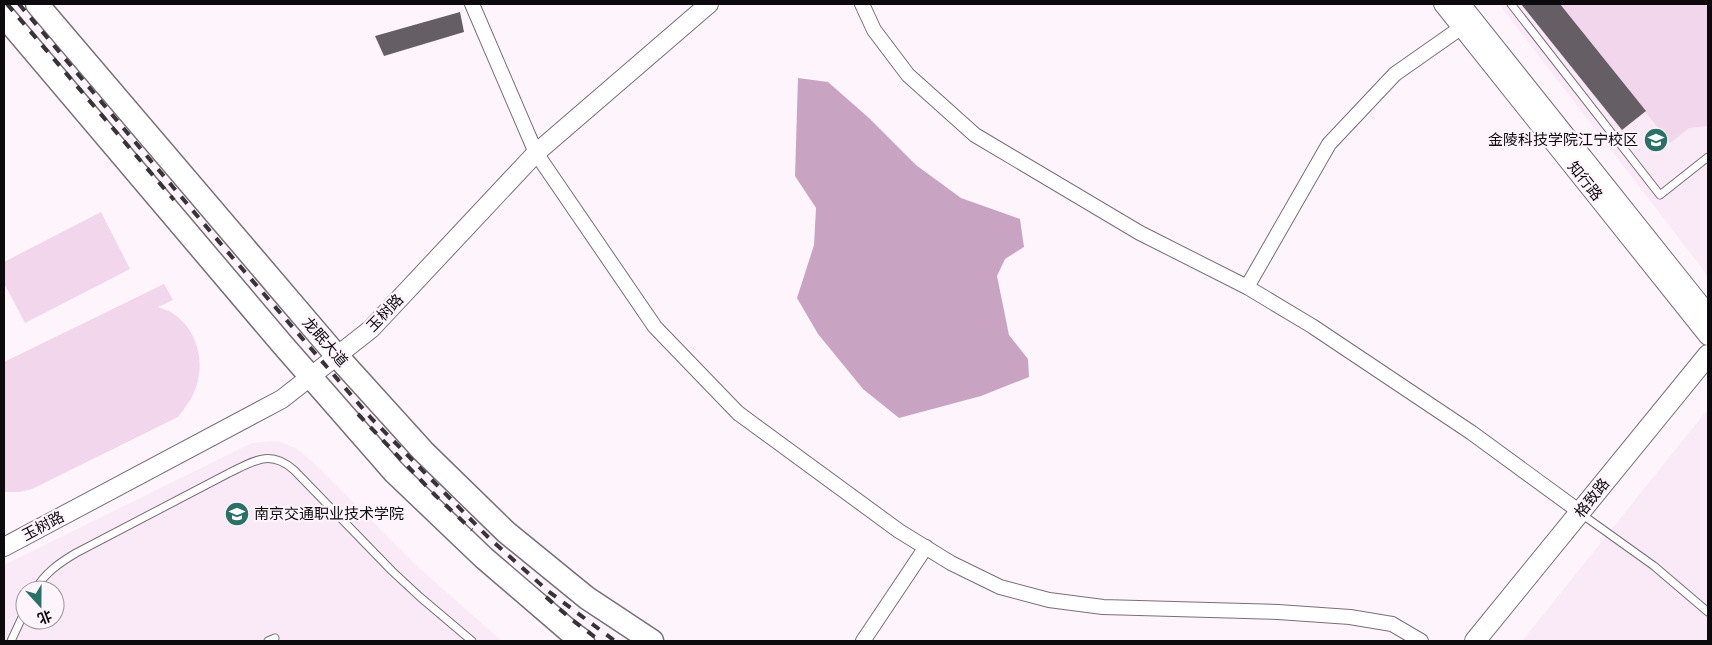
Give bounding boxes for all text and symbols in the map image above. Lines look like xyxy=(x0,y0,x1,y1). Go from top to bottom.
school or university icon: 金陵科技学院江宁校区 xyxy=(1643,127,1669,153)
place label: 金陵科技学院江宁校区 xyxy=(1488,131,1638,148)
street label: 知行路 xyxy=(1565,158,1605,204)
street label: 玉树路 xyxy=(363,291,406,335)
street label: 龙眠大道 xyxy=(299,313,351,370)
street label: 格致路 xyxy=(1572,475,1612,521)
school or university icon: 南京交通职业技术学院 xyxy=(224,501,250,527)
place label: 南京交通职业技术学院 xyxy=(254,506,404,522)
street label: 玉树路 xyxy=(19,507,67,544)
north arrow xyxy=(15,580,65,630)
text: 北 xyxy=(35,607,54,626)

